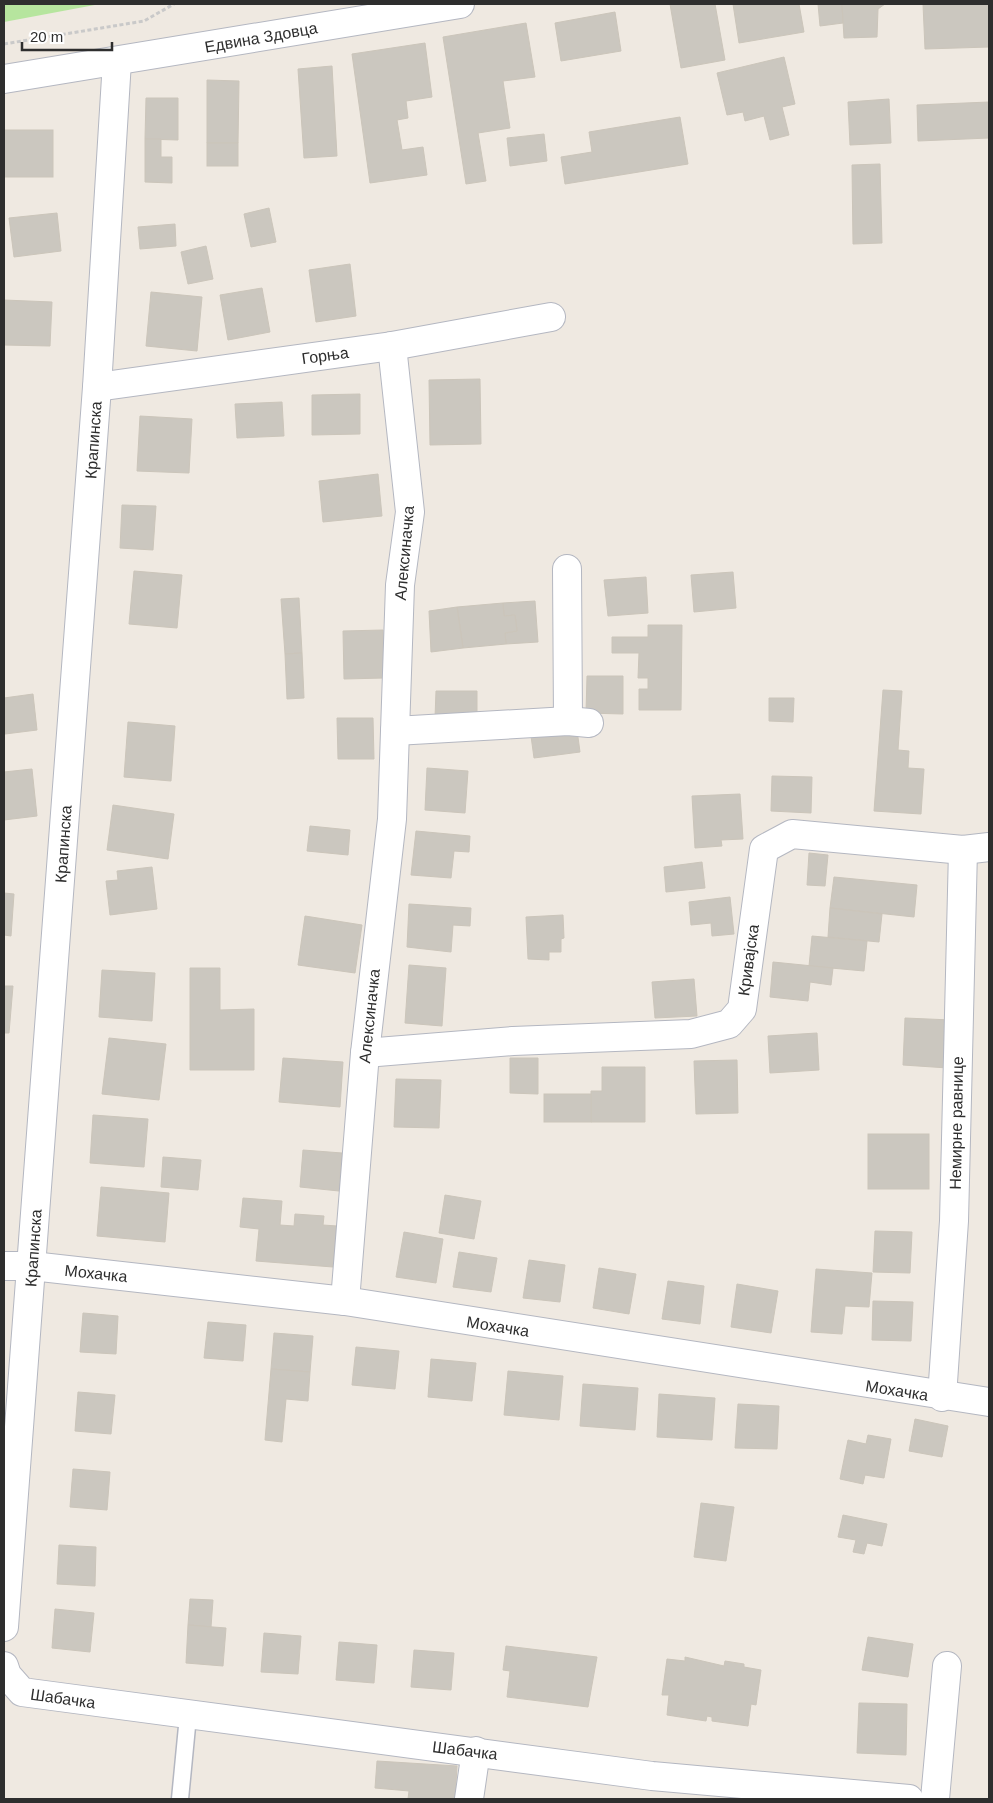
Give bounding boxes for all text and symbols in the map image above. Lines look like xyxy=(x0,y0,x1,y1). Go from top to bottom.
street label: Едвина Здовца xyxy=(203,19,319,56)
scale bar xyxy=(22,20,112,52)
text: 20 m xyxy=(30,28,63,45)
street label: Горња xyxy=(300,344,350,367)
street label: Крапинска xyxy=(82,401,105,479)
street label: Алексиначка xyxy=(392,505,417,601)
street label: Крапинска xyxy=(52,805,75,883)
street label: Кривајска xyxy=(735,923,762,997)
street label: Алексиначка xyxy=(356,968,383,1064)
street label: Немирне равнице xyxy=(947,1056,966,1190)
street label: Крапинска xyxy=(22,1209,45,1287)
street label: Мохачка xyxy=(64,1262,128,1285)
street label: Мохачка xyxy=(465,1313,531,1340)
street label: Мохачка xyxy=(864,1377,930,1404)
street label: Шабачка xyxy=(29,1686,97,1711)
street label: Шабачка xyxy=(431,1738,499,1763)

